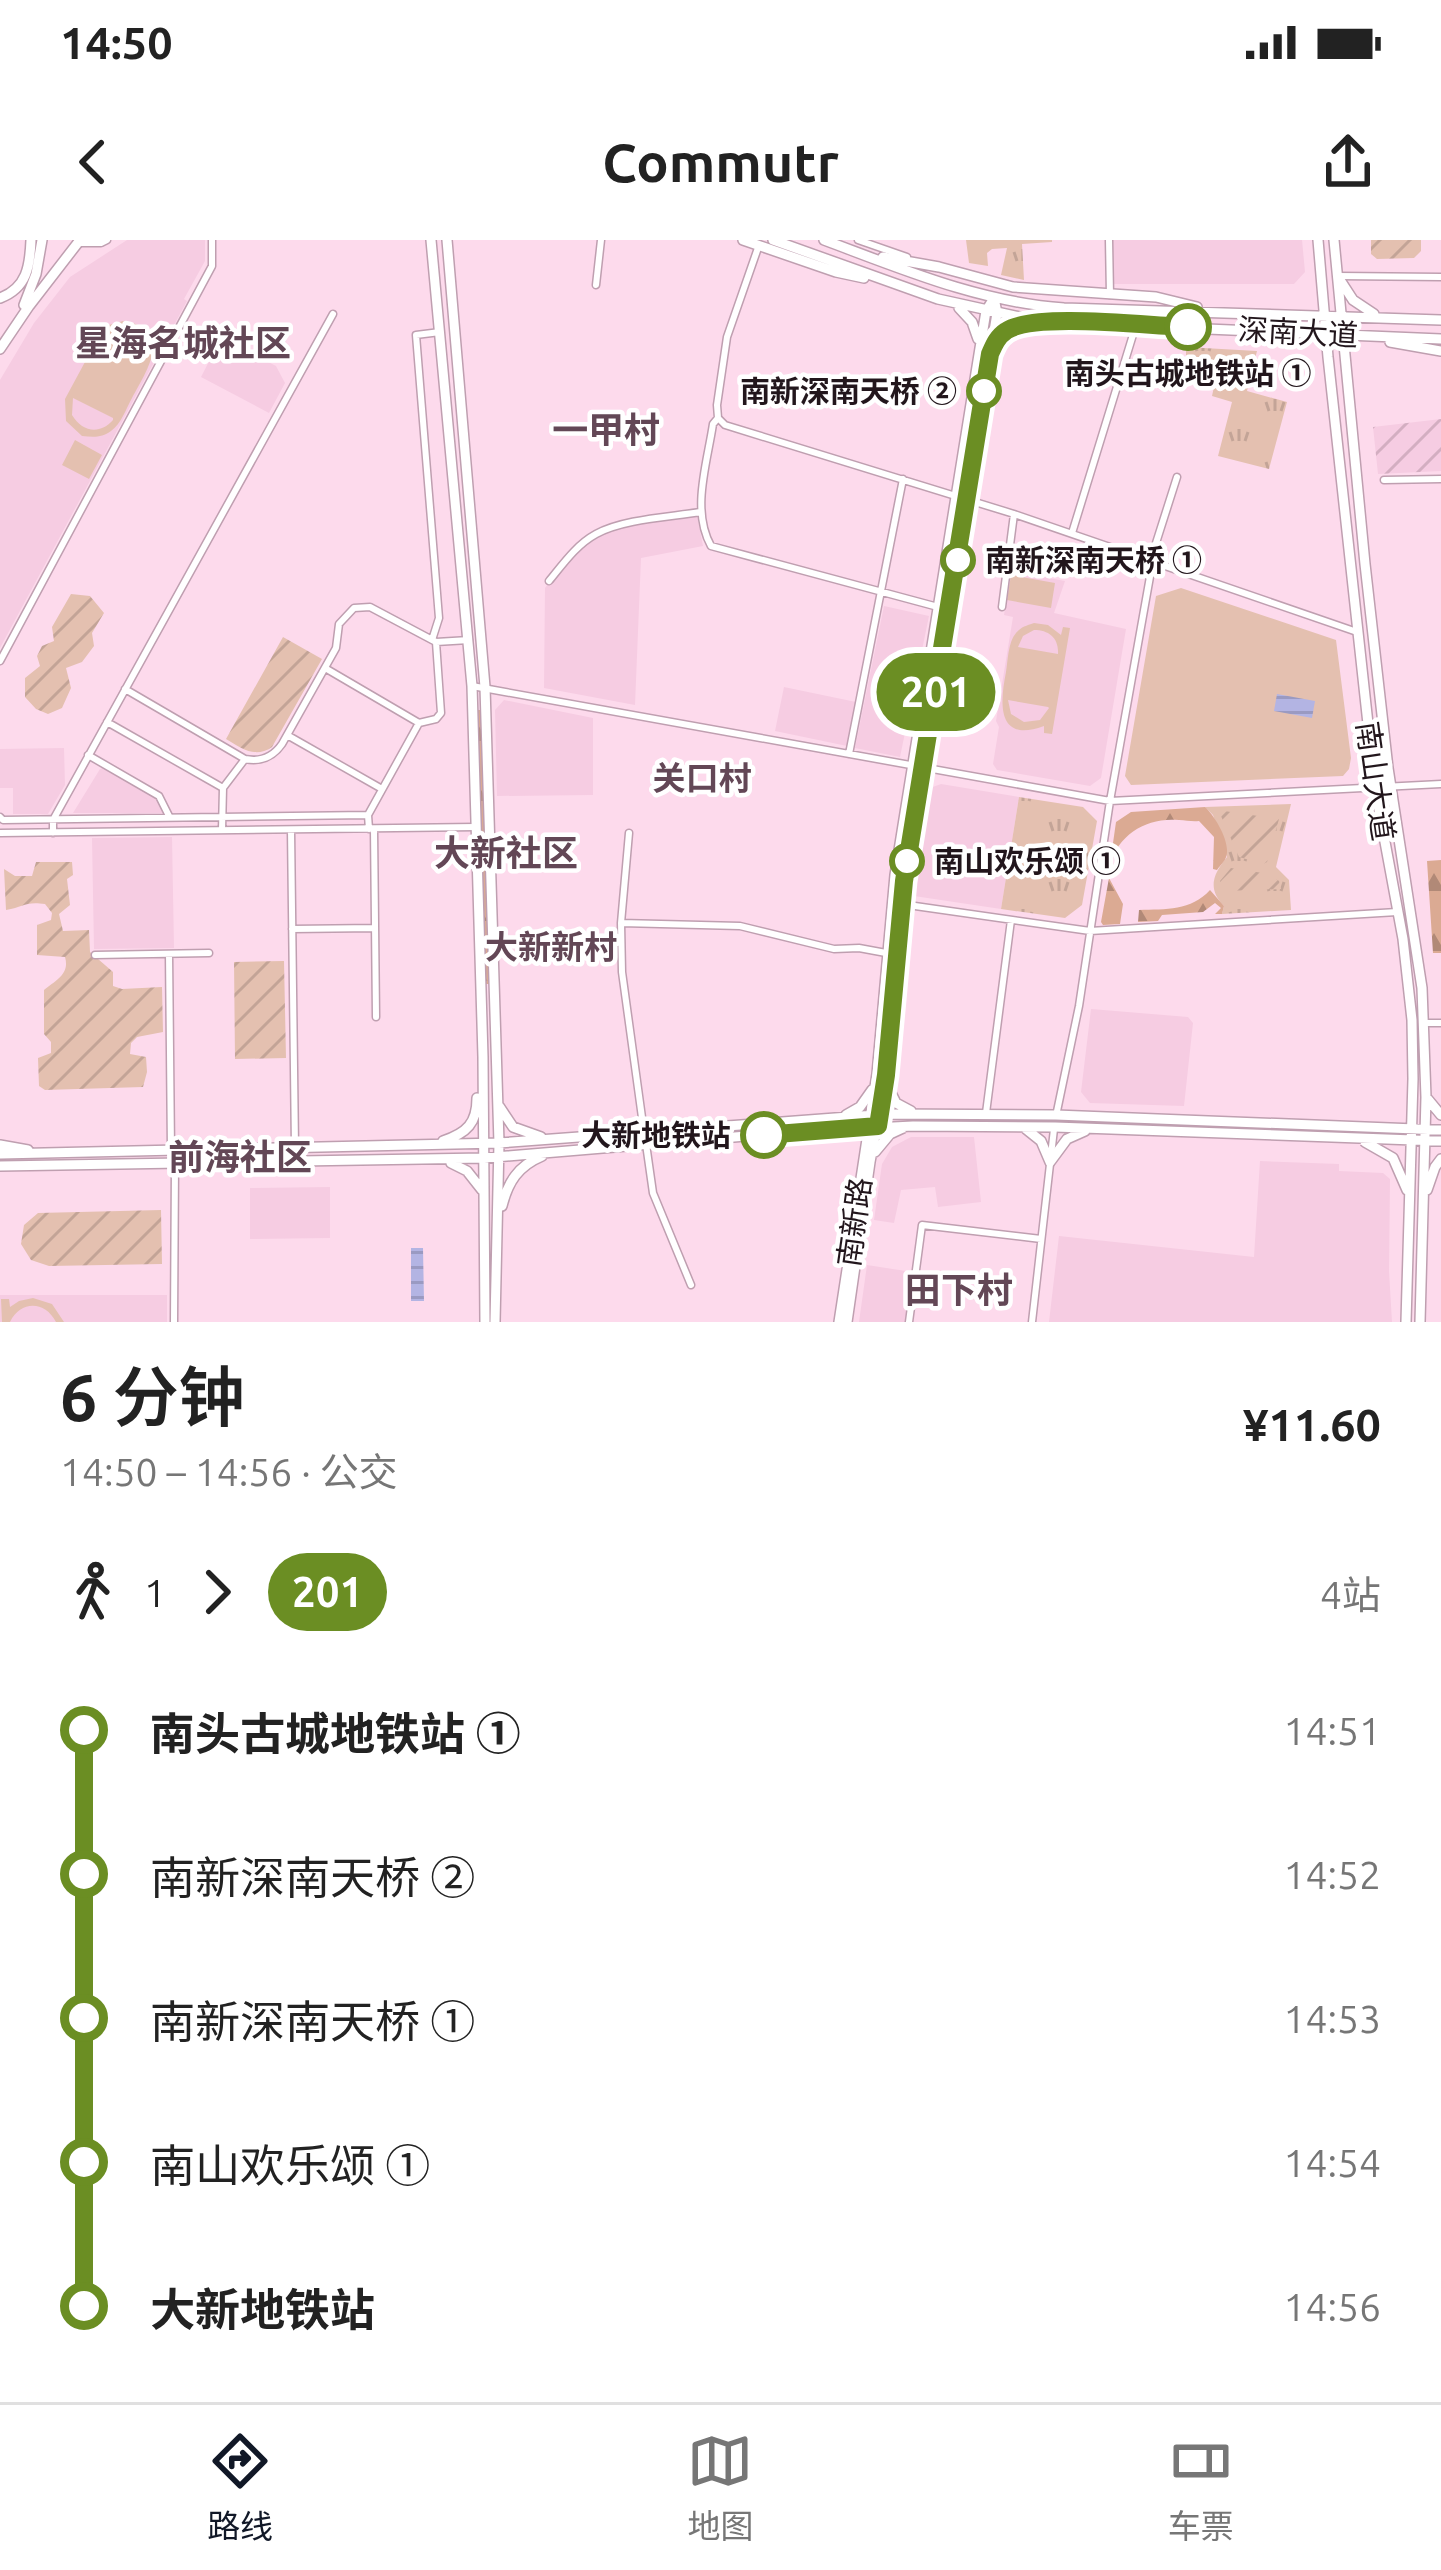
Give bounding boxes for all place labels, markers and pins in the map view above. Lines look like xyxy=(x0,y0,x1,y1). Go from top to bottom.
marker: 南头古城地铁站 ① xyxy=(1166,305,1210,349)
place label: 南头古城地铁站 ① xyxy=(1064,356,1312,390)
place label: 南新深南天桥 ② xyxy=(740,374,957,408)
marker: 南新深南天桥 ② xyxy=(968,375,1000,407)
place label: 南新深南天桥 ① xyxy=(985,543,1202,577)
marker: 南新深南天桥 ① xyxy=(942,544,974,576)
place label: 南山欢乐颂 ① xyxy=(934,844,1121,878)
marker: 南山欢乐颂 ① xyxy=(891,845,923,877)
marker: 大新地铁站 xyxy=(742,1113,786,1157)
place label: 大新地铁站 xyxy=(581,1118,731,1152)

